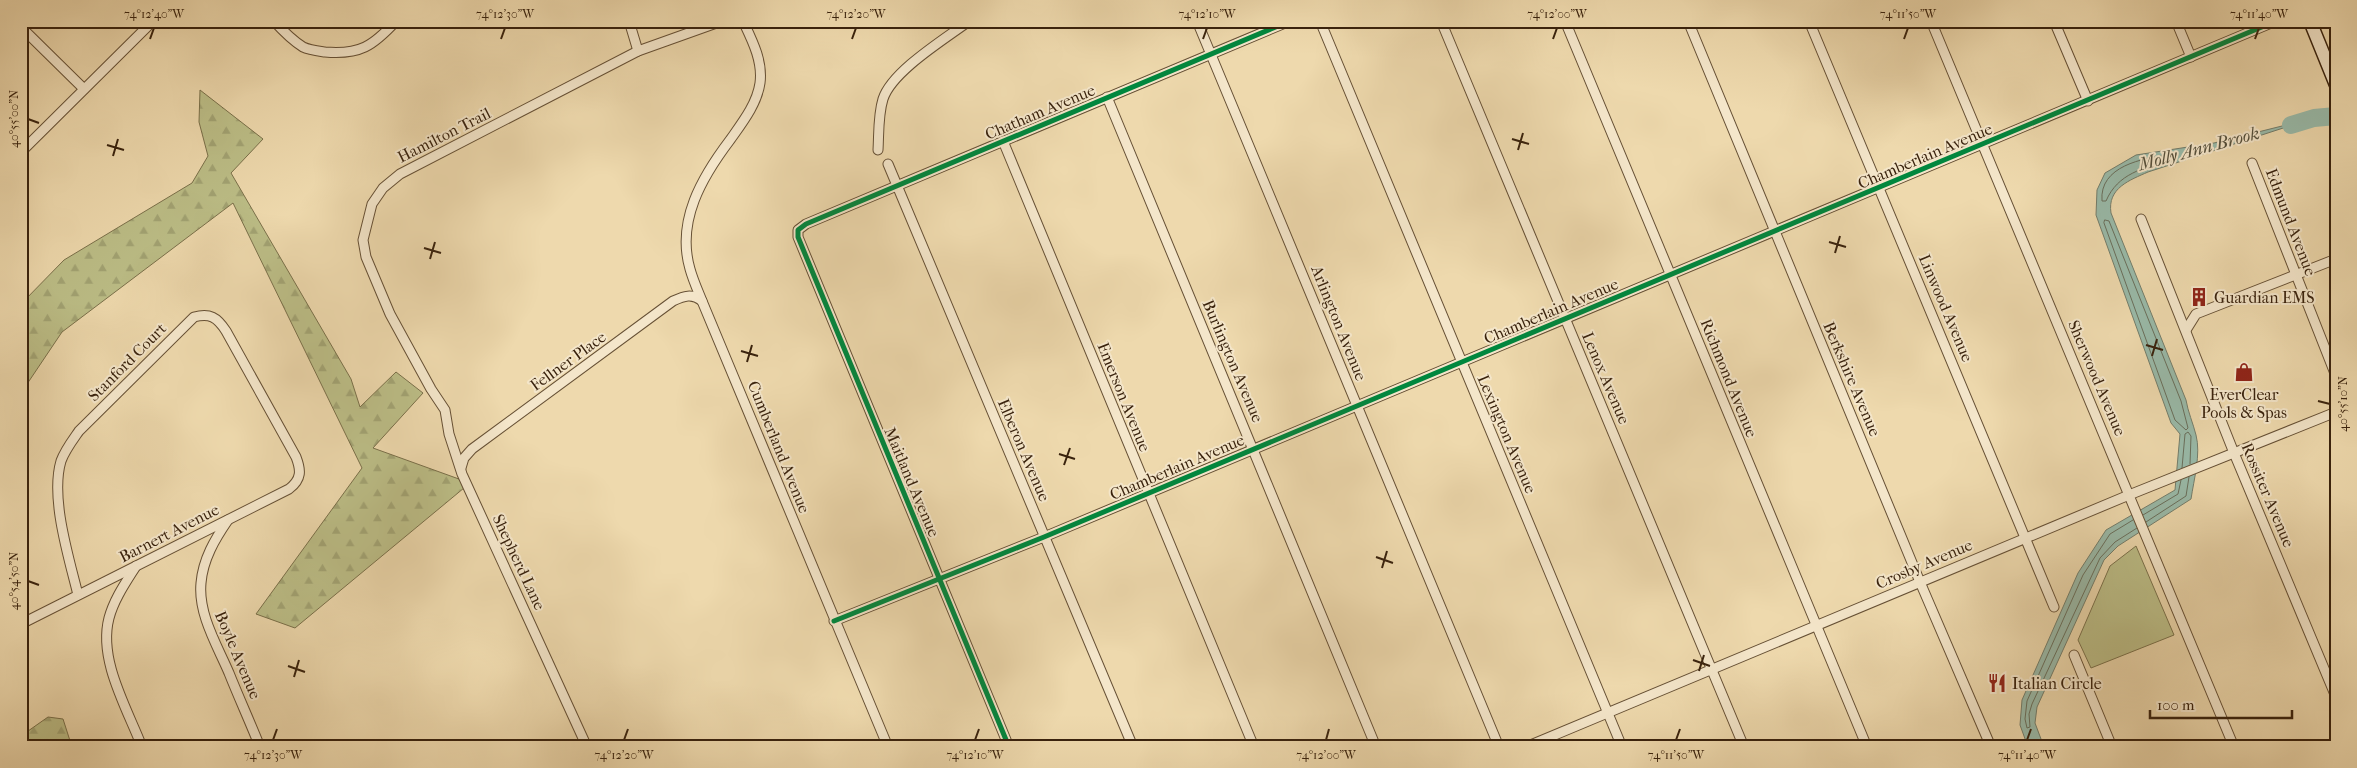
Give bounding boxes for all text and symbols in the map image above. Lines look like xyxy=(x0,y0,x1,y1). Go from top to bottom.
text: 74°12'40"W xyxy=(124,7,185,21)
text: 74°12'30"W xyxy=(476,7,535,21)
text: 74°12'20"W xyxy=(826,7,887,21)
text: 74°12'10"W xyxy=(1178,7,1237,21)
text: 74°12'00"W xyxy=(1527,7,1588,21)
text: 74°11'50"W xyxy=(1880,7,1937,21)
text: 74°11'40"W xyxy=(2230,7,2289,21)
street label: Chatham Avenue xyxy=(982,80,1098,144)
text: 40°55'00"N xyxy=(7,90,21,148)
street label: Hamilton Trail xyxy=(394,103,494,167)
street label: Chamberlain Avenue xyxy=(1855,119,1995,193)
water label: Molly Ann Brook xyxy=(2134,123,2262,176)
street label: Edmund Avenue xyxy=(2262,166,2320,279)
street label: Linwood Avenue xyxy=(1915,251,1977,365)
street label: Arlington Avenue xyxy=(1307,262,1371,383)
street label: Chamberlain Avenue xyxy=(1481,274,1621,348)
building icon: Guardian EMS xyxy=(2188,286,2210,308)
place label: Guardian EMS xyxy=(2214,288,2315,307)
street label: Burlington Avenue xyxy=(1199,297,1267,425)
street label: Richmond Avenue xyxy=(1697,316,1762,440)
street label: Sherwood Avenue xyxy=(2064,317,2130,439)
street label: Stanford Court xyxy=(84,319,170,405)
street label: Berkshire Avenue xyxy=(1819,319,1885,439)
street label: Fellner Place xyxy=(526,327,610,395)
street label: Lenox Avenue xyxy=(1578,329,1634,427)
street label: Emerson Avenue xyxy=(1093,340,1155,454)
shop icon: EverClear Pools & Spas xyxy=(2233,361,2255,383)
street label: Lexington Avenue xyxy=(1473,372,1541,496)
text: 40°55'10"N xyxy=(2336,376,2350,432)
street label: Cumberland Avenue xyxy=(744,378,814,516)
place label: EverClear Pools & Spas xyxy=(2201,385,2287,422)
street label: Elberon Avenue xyxy=(994,396,1054,504)
street label: Maitland Avenue xyxy=(880,424,944,540)
street label: Chamberlain Avenue xyxy=(1107,430,1247,504)
street label: Rossiter Avenue xyxy=(2237,440,2299,550)
street label: Barnert Avenue xyxy=(116,500,222,566)
street label: Shepherd Lane xyxy=(489,511,549,613)
street label: Crosby Avenue xyxy=(1873,535,1975,593)
text: 40°54'50"N xyxy=(7,552,21,610)
street label: Boyle Avenue xyxy=(211,608,265,702)
restaurant icon: Italian Circle xyxy=(1986,672,2008,694)
place label: Italian Circle xyxy=(2012,674,2102,693)
scale bar xyxy=(2150,688,2292,720)
text: 100 m xyxy=(2157,696,2195,714)
text: 74°12'30"W xyxy=(244,748,303,762)
text: 74°12'20"W xyxy=(594,748,655,762)
text: 74°12'10"W xyxy=(946,748,1005,762)
text: 74°12'00"W xyxy=(1296,748,1357,762)
text: 74°11'50"W xyxy=(1648,748,1705,762)
text: 74°11'40"W xyxy=(1998,748,2057,762)

